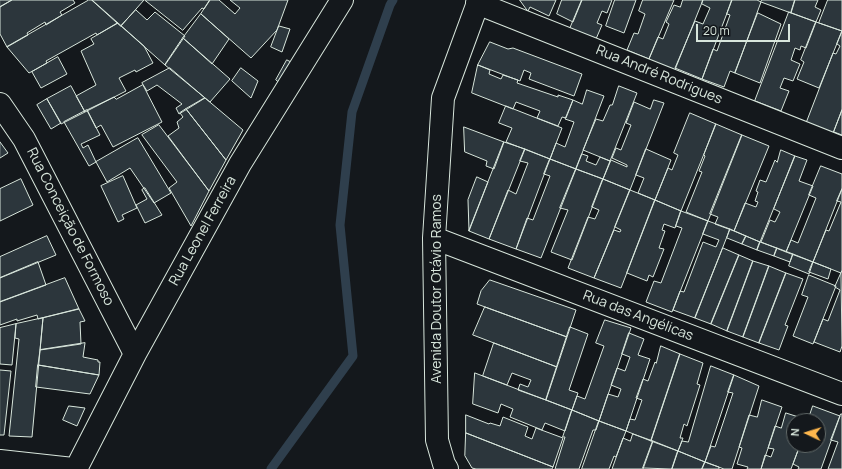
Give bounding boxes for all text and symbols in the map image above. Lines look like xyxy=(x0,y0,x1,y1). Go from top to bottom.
scale bar xyxy=(698,16,792,42)
text: 20 m xyxy=(703,22,730,39)
street label: Rua André Rodrigues xyxy=(593,42,725,108)
street label: Rua Conceição de Formoso xyxy=(23,145,117,309)
street label: Rua Leonel Ferreira xyxy=(166,173,240,289)
street label: Avenida Doutor Otávio Ramos xyxy=(429,194,445,384)
street label: Rua das Angélicas xyxy=(580,287,696,345)
north arrow xyxy=(786,413,826,453)
text: N xyxy=(787,428,802,437)

